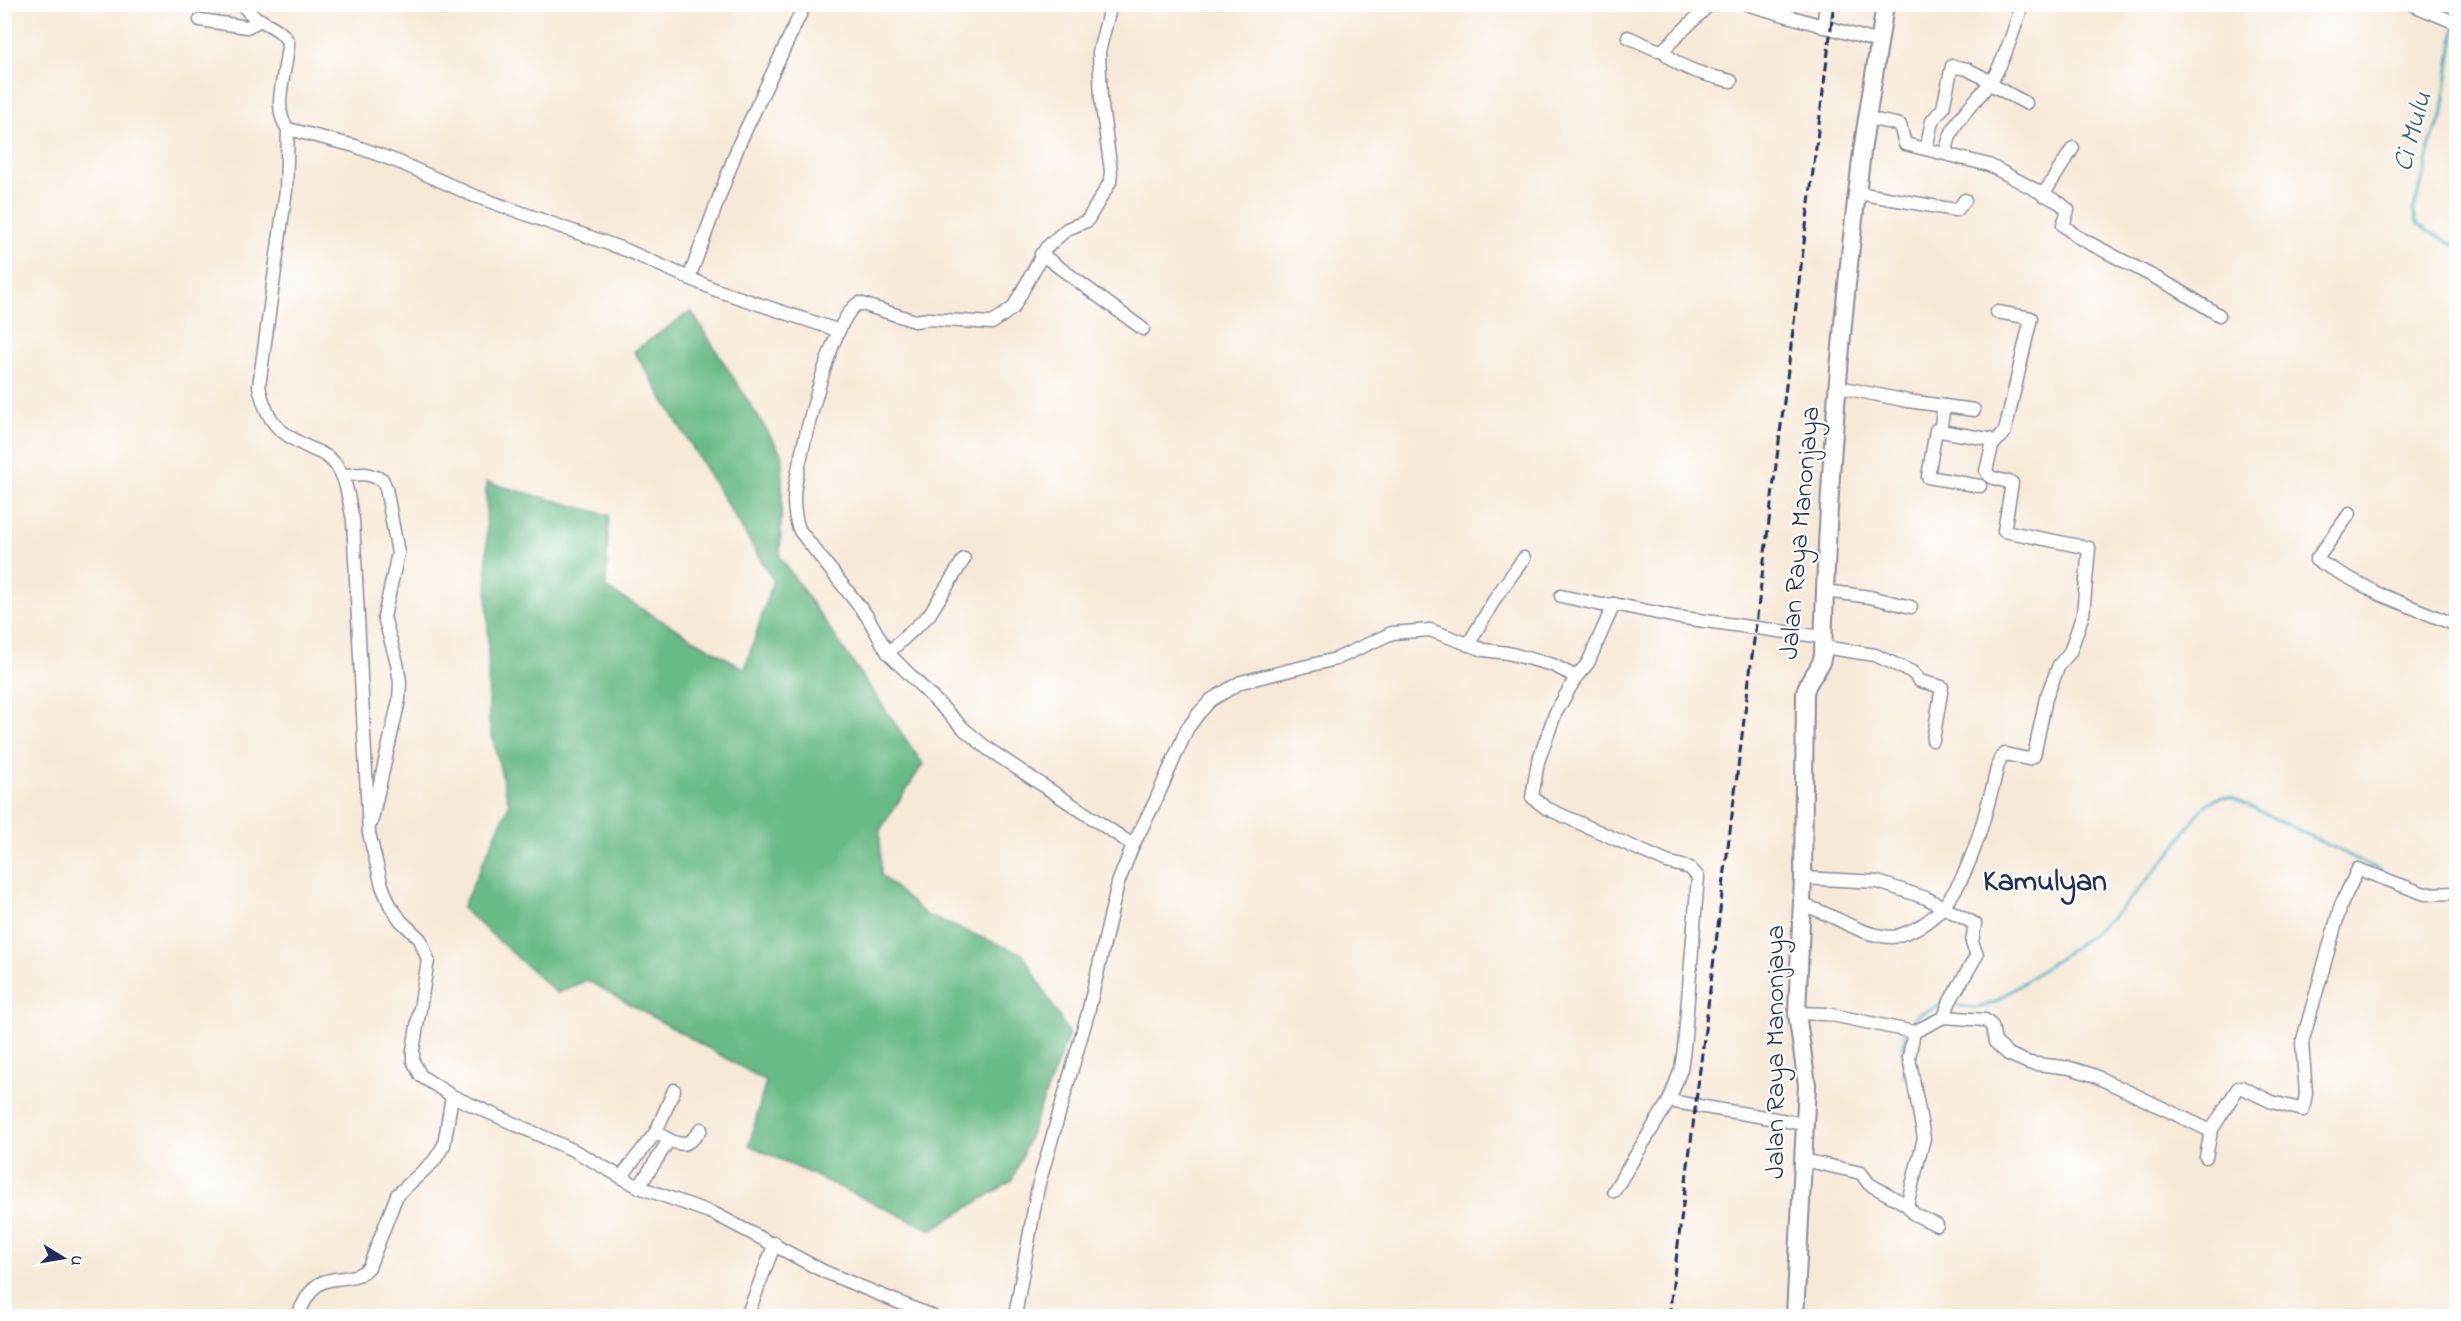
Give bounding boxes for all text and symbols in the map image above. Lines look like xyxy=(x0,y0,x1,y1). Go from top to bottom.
water label: Ci Mulu xyxy=(2384,88,2444,176)
street label: Jalan Raya Manonjaya xyxy=(1771,405,1831,661)
district label: Kamulyan xyxy=(1983,861,2107,905)
street label: Jalan Raya Manonjaya xyxy=(1757,925,1796,1179)
north arrow xyxy=(33,1228,93,1288)
text: U xyxy=(63,1253,89,1268)

